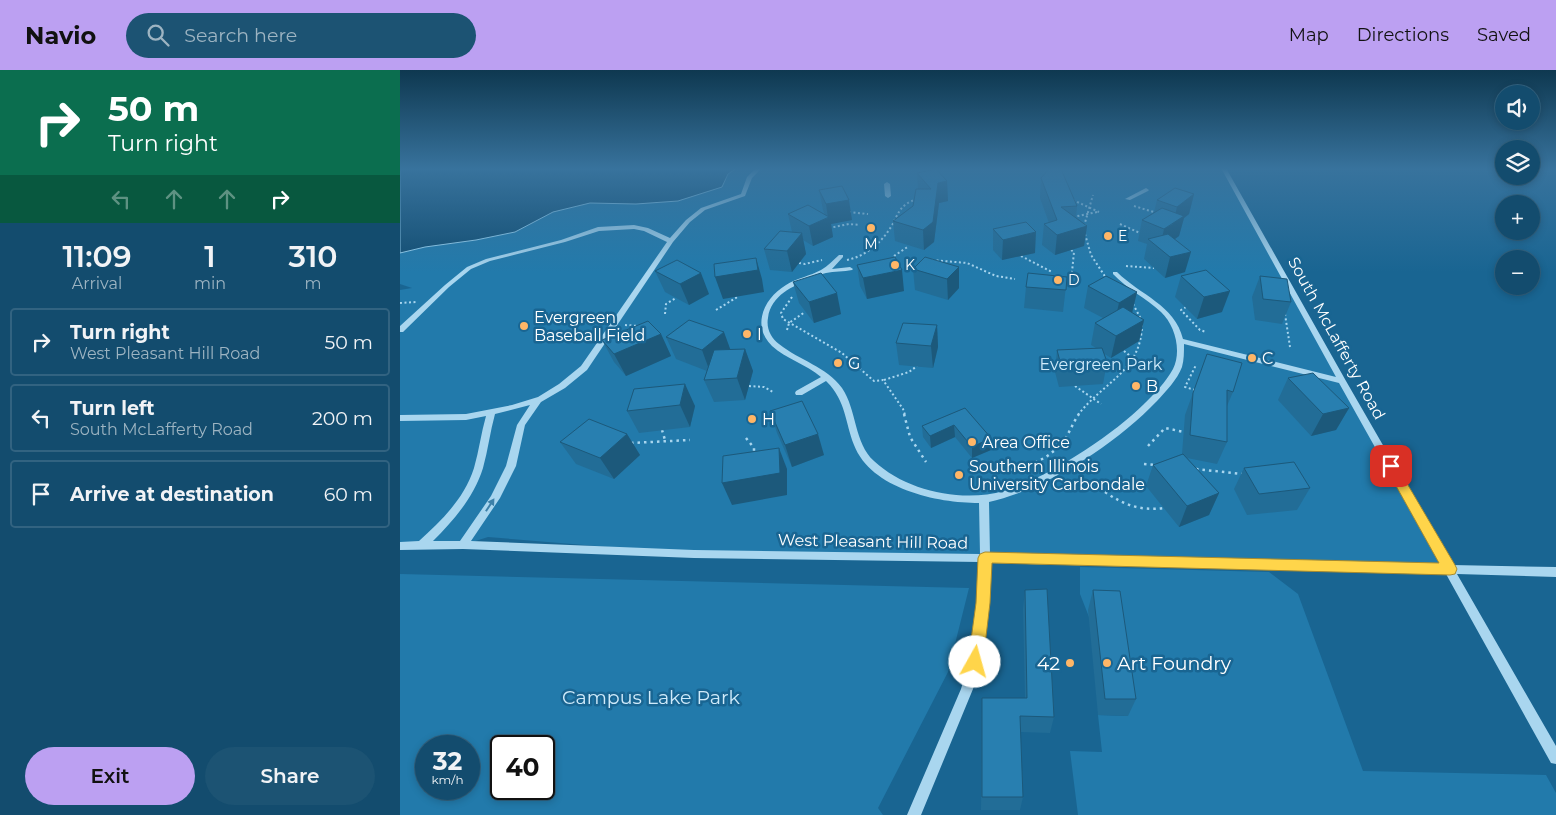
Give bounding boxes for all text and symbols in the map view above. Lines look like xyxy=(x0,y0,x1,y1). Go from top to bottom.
search box xyxy=(126,13,476,58)
text: Navio xyxy=(25,21,96,50)
icon: search xyxy=(144,21,172,49)
text: Search here xyxy=(184,24,297,47)
text: Map xyxy=(1289,24,1329,46)
text: Directions xyxy=(1357,24,1449,46)
text: Saved xyxy=(1477,24,1531,46)
map controls xyxy=(1495,85,1540,295)
button: sound xyxy=(1495,85,1540,130)
text: 50 m xyxy=(108,87,199,130)
icon: right xyxy=(25,90,90,155)
text: Turn right xyxy=(108,130,218,157)
button: layers xyxy=(1495,140,1540,185)
icon: left xyxy=(107,185,135,213)
icon: ahead xyxy=(160,185,188,213)
icon: ahead xyxy=(213,185,241,213)
icon: right xyxy=(266,185,294,213)
button: + xyxy=(1495,195,1540,240)
marker: M xyxy=(865,222,877,234)
place label: E xyxy=(1118,227,1127,245)
marker: E xyxy=(1102,230,1114,242)
place label: M xyxy=(864,235,878,253)
text: 11:09 xyxy=(62,238,132,275)
text: 1 xyxy=(204,238,216,275)
text: 310 xyxy=(288,238,338,275)
button: − xyxy=(1495,250,1540,295)
street label: South McLafferty Road xyxy=(1284,254,1389,423)
place label: K xyxy=(905,256,915,274)
marker: K xyxy=(889,259,901,271)
place label: D xyxy=(1068,271,1080,289)
text: Arrival xyxy=(72,274,122,293)
text: min xyxy=(194,274,226,293)
text: m xyxy=(305,274,322,293)
marker: D xyxy=(1052,274,1064,286)
place label: Evergreen Baseball Field xyxy=(534,308,645,345)
marker: Evergreen Baseball Field xyxy=(518,320,530,332)
text: Turn right xyxy=(70,321,170,344)
place label: I xyxy=(757,325,762,344)
icon: right xyxy=(27,328,55,356)
marker: I xyxy=(741,328,753,340)
text: 50 m xyxy=(325,331,373,354)
text: West Pleasant Hill Road xyxy=(70,344,260,363)
place label: C xyxy=(1262,349,1273,368)
marker: C xyxy=(1246,352,1258,364)
place label: G xyxy=(848,354,860,373)
park label: Evergreen Park xyxy=(1040,355,1163,374)
marker: G xyxy=(832,357,844,369)
place label: B xyxy=(1146,377,1158,396)
marker: B xyxy=(1130,380,1142,392)
text: Turn left xyxy=(70,397,155,420)
icon: left xyxy=(27,404,55,432)
text: 200 m xyxy=(312,407,373,430)
place label: H xyxy=(762,410,775,429)
marker: H xyxy=(746,413,758,425)
text: South McLafferty Road xyxy=(70,420,253,439)
place label: Area Office xyxy=(982,433,1070,452)
marker: Area Office xyxy=(966,436,978,448)
pin xyxy=(1370,445,1412,487)
icon: arrive xyxy=(1377,452,1405,480)
place label: Southern Illinois University Carbondale xyxy=(969,457,1145,494)
marker: Southern Illinois University Carbondale xyxy=(953,469,965,481)
icon: arrive xyxy=(27,480,55,508)
text: Arrive at destination xyxy=(70,483,274,506)
text: 60 m xyxy=(324,483,373,506)
one-way arrow xyxy=(486,498,495,512)
street label: West Pleasant Hill Road xyxy=(778,530,968,553)
position arrow xyxy=(948,635,1000,687)
place label: 42 xyxy=(1037,652,1060,675)
place label: Art Foundry xyxy=(1117,652,1232,675)
marker: 42 xyxy=(1064,657,1076,669)
marker: Art Foundry xyxy=(1101,657,1113,669)
park label: Campus Lake Park xyxy=(562,686,741,709)
speed limit sign: 40 xyxy=(490,735,555,800)
text: 32 xyxy=(433,746,462,776)
button: Exit xyxy=(25,747,195,805)
button: Share xyxy=(205,747,375,805)
text: km/h xyxy=(431,772,464,787)

